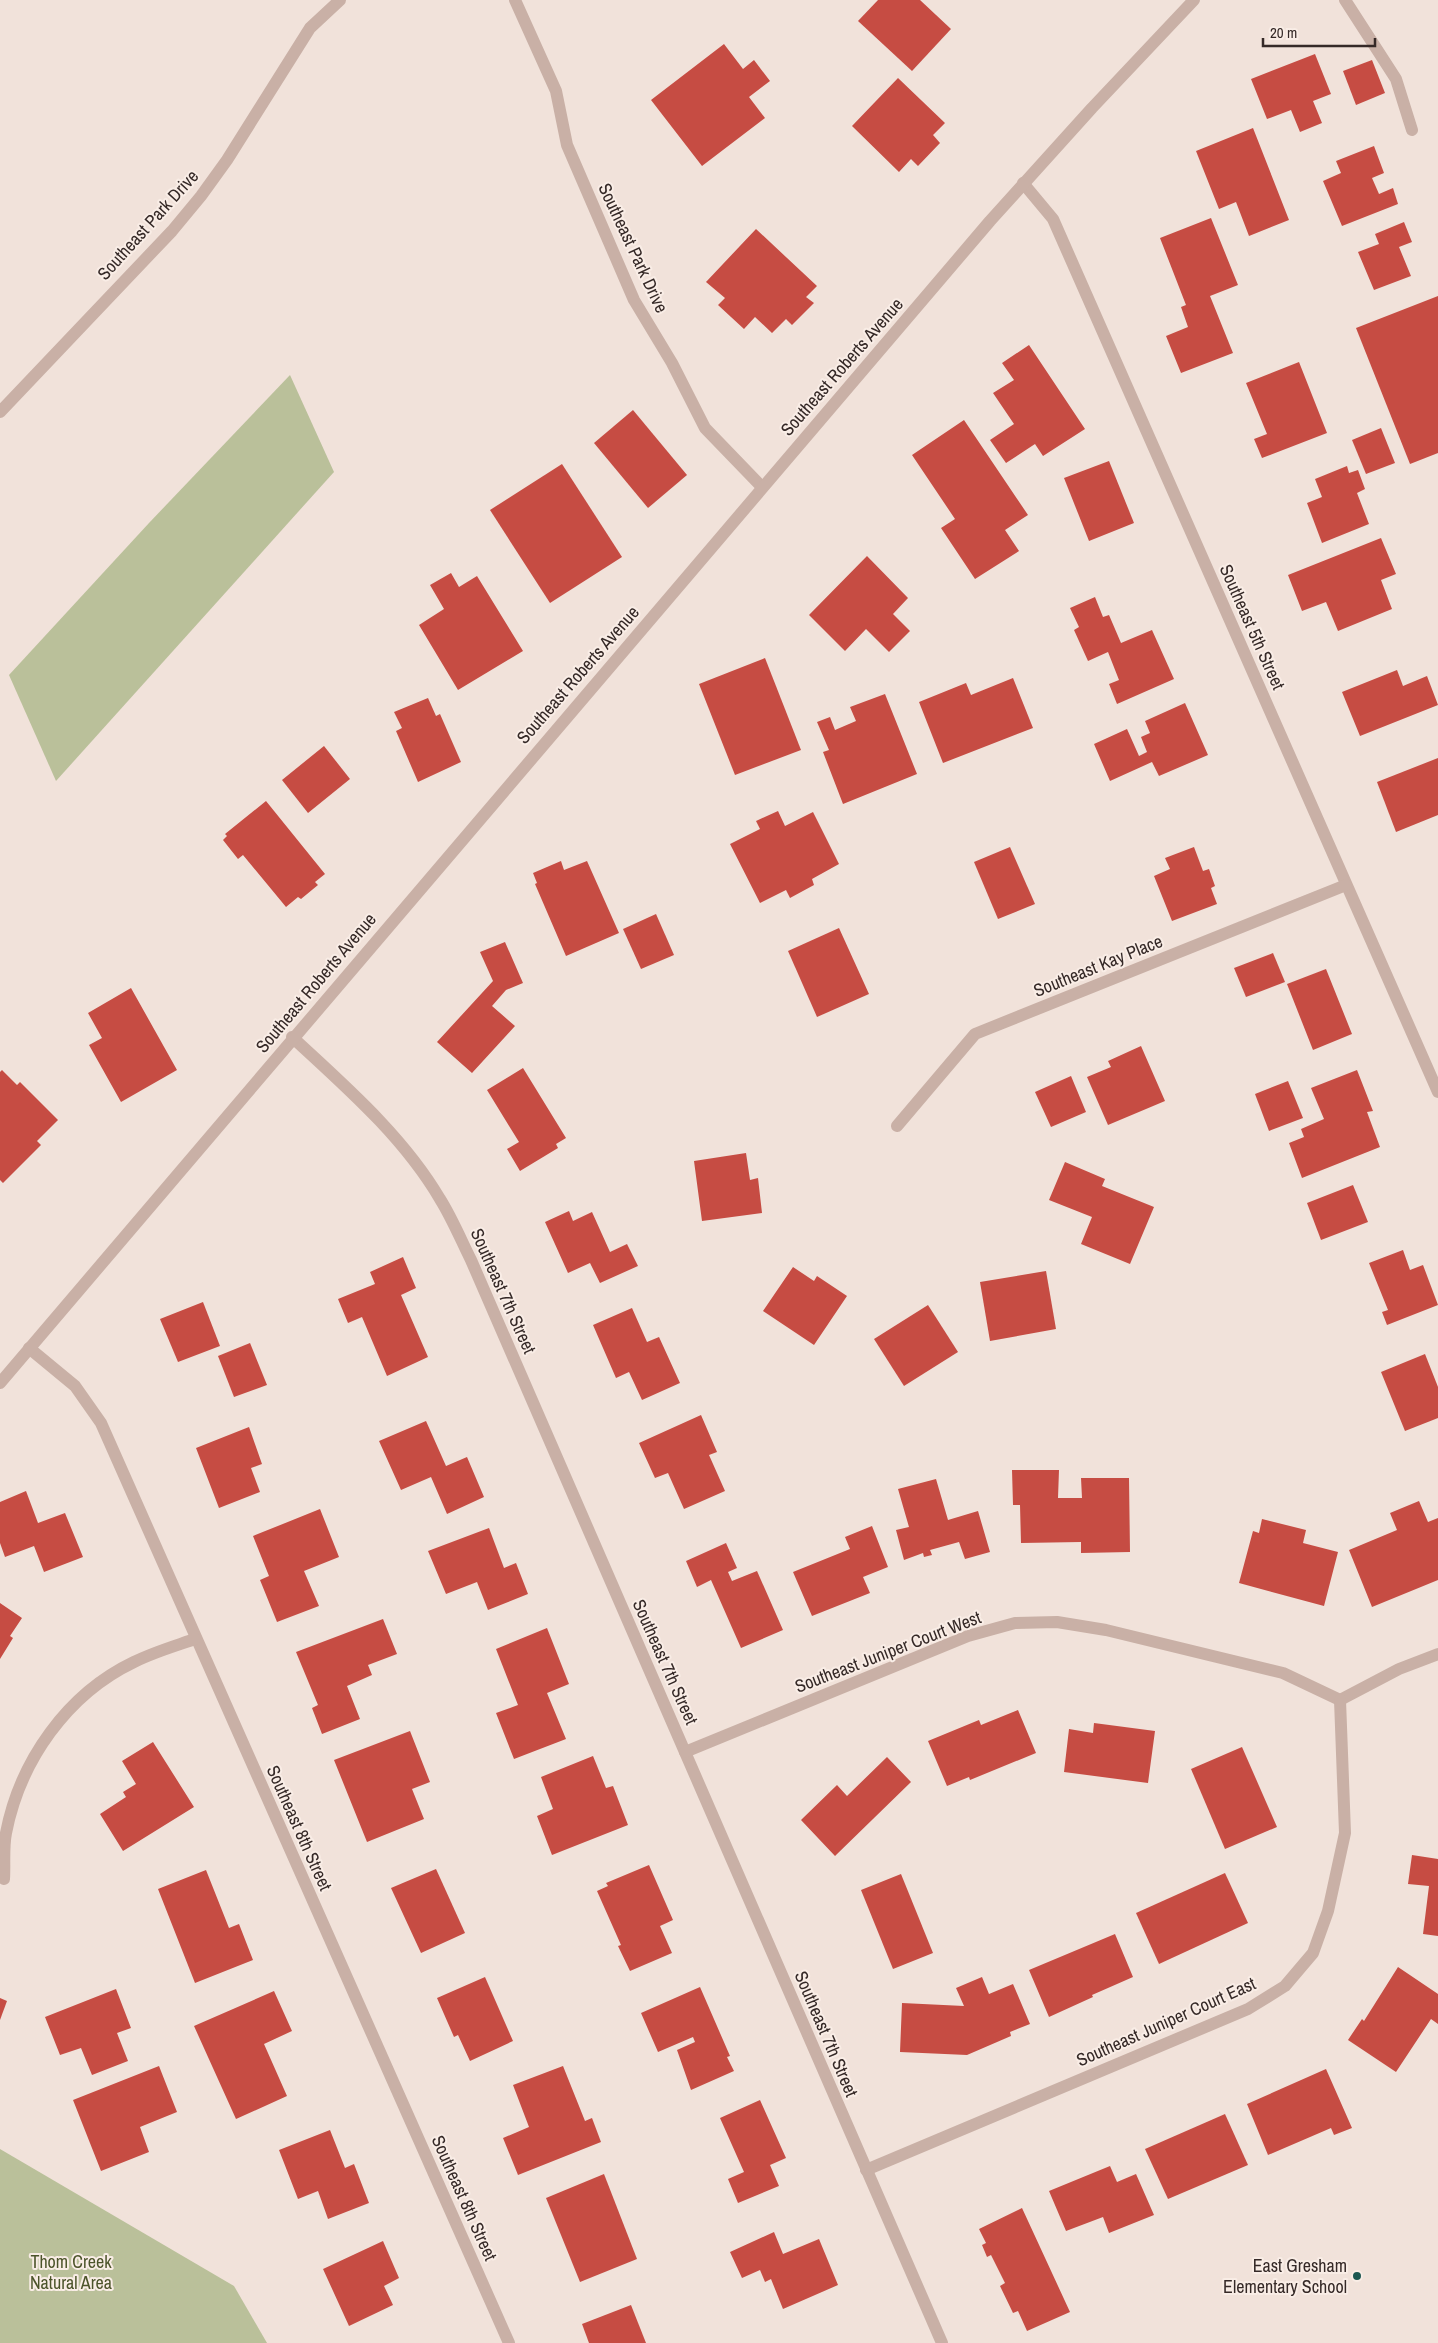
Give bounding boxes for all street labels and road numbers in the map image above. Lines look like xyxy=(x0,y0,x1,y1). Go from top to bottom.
street label: Southeast Park Drive xyxy=(91,164,204,285)
street label: Southeast Park Drive xyxy=(592,179,674,317)
street label: Southeast Roberts Avenue xyxy=(775,292,909,441)
street label: Southeast 5th Street xyxy=(1214,560,1291,693)
street label: Southeast Roberts Avenue xyxy=(511,600,645,749)
street label: Southeast Roberts Avenue xyxy=(250,907,382,1058)
street label: Southeast Kay Place xyxy=(1030,928,1166,1003)
street label: Southeast 7th Street xyxy=(465,1224,542,1357)
street label: Southeast 7th Street xyxy=(627,1595,704,1728)
street label: Southeast Juniper Court West xyxy=(791,1604,984,1699)
street label: Southeast 8th Street xyxy=(261,1761,338,1894)
street label: Southeast 7th Street xyxy=(789,1967,864,2101)
street label: Southeast Juniper Court East xyxy=(1072,1971,1259,2072)
street label: Southeast 8th Street xyxy=(426,2131,503,2264)

